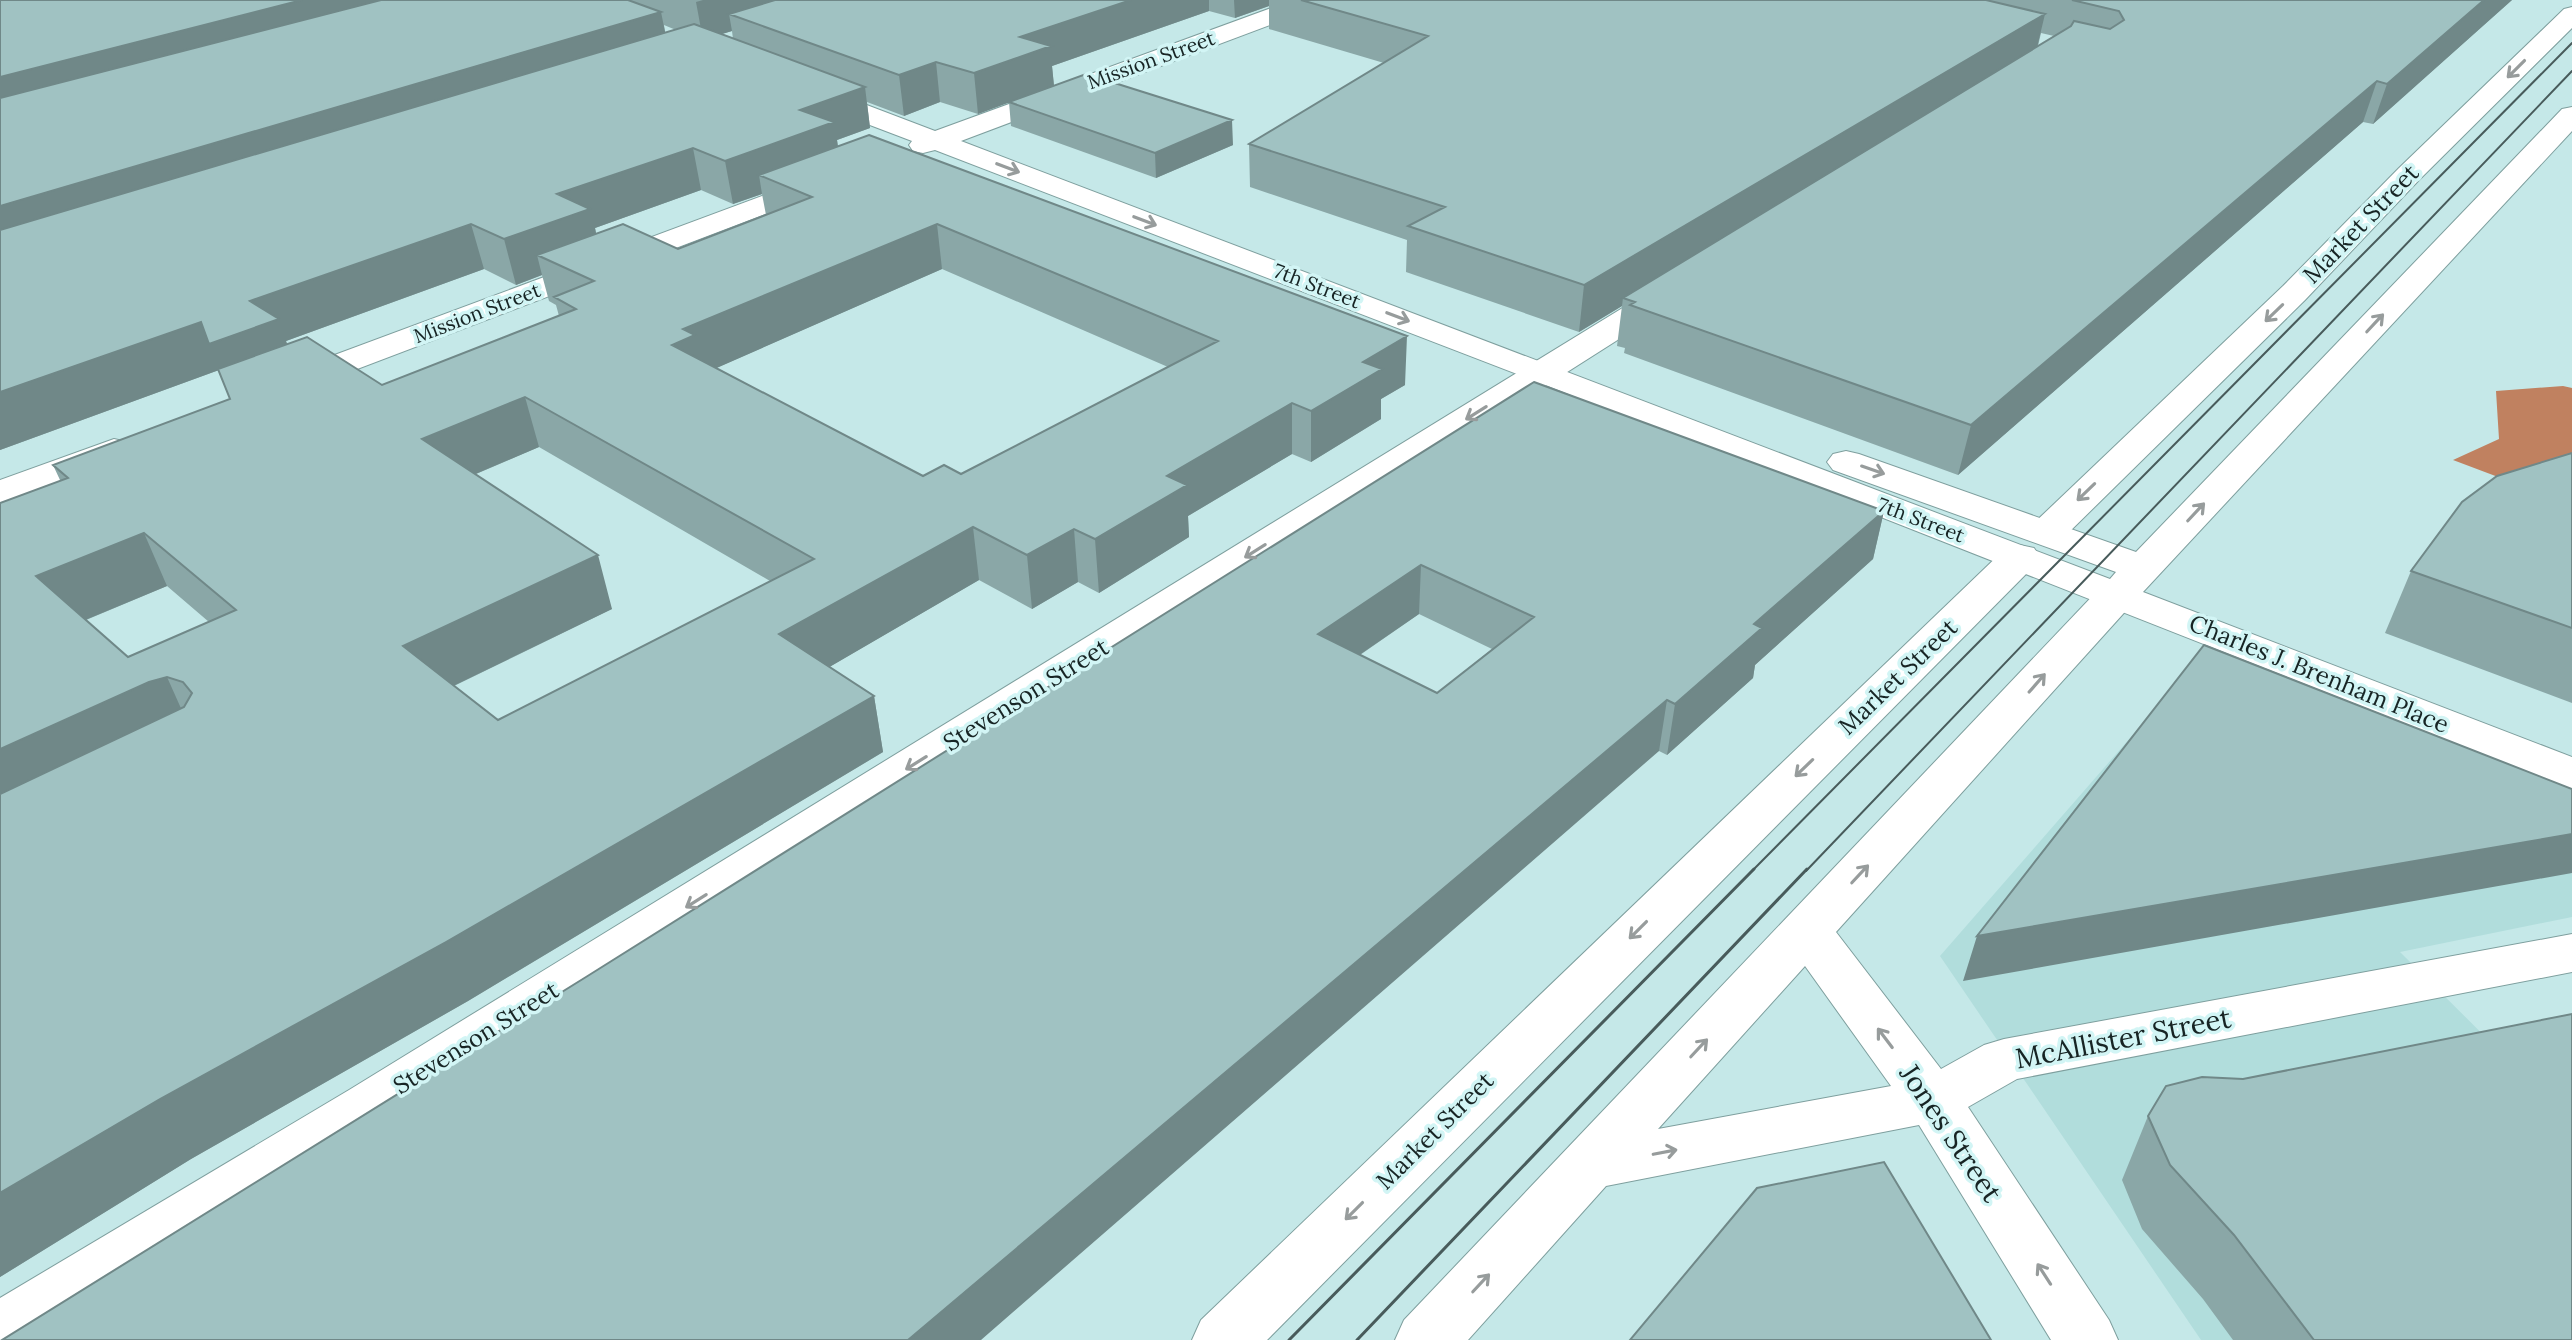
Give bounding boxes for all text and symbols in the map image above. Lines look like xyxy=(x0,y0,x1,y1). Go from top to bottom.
street label: Mission Street xyxy=(1084,25,1218,94)
one-way arrow xyxy=(2507,59,2526,78)
street label: Market Street xyxy=(2296,157,2426,290)
one-way arrow xyxy=(995,162,1020,176)
one-way arrow xyxy=(1132,215,1157,229)
street label: 7th Street xyxy=(1270,258,1364,314)
street label: Mission Street xyxy=(410,277,544,348)
one-way arrow xyxy=(2265,303,2284,322)
one-way arrow xyxy=(1385,311,1410,325)
one-way arrow xyxy=(2365,314,2384,333)
one-way arrow xyxy=(1465,405,1487,422)
one-way arrow xyxy=(1860,463,1885,478)
one-way arrow xyxy=(2076,483,2096,502)
street label: 7th Street xyxy=(1874,492,1968,548)
one-way arrow xyxy=(2187,502,2206,522)
one-way arrow xyxy=(1244,544,1267,560)
street label: Charles J. Brenham Place xyxy=(2185,607,2454,740)
street label: Market Street xyxy=(1832,612,1964,741)
street label: Stevenson Street xyxy=(937,631,1115,758)
one-way arrow xyxy=(2028,674,2046,694)
one-way arrow xyxy=(905,756,928,772)
one-way arrow xyxy=(1795,758,1814,777)
one-way arrow xyxy=(1851,864,1870,884)
one-way arrow xyxy=(685,893,707,910)
one-way arrow xyxy=(1628,920,1648,939)
street label: Stevenson Street xyxy=(387,974,565,1101)
street label: McAllister Street xyxy=(2012,999,2234,1077)
one-way arrow xyxy=(1877,1028,1894,1049)
one-way arrow xyxy=(1690,1038,1709,1058)
street label: Jones Street xyxy=(1891,1056,2010,1209)
street label: Market Street xyxy=(1369,1065,1501,1196)
one-way arrow xyxy=(1652,1143,1678,1158)
one-way arrow xyxy=(1345,1201,1364,1220)
one-way arrow xyxy=(2036,1263,2052,1286)
one-way arrow xyxy=(1471,1273,1490,1293)

